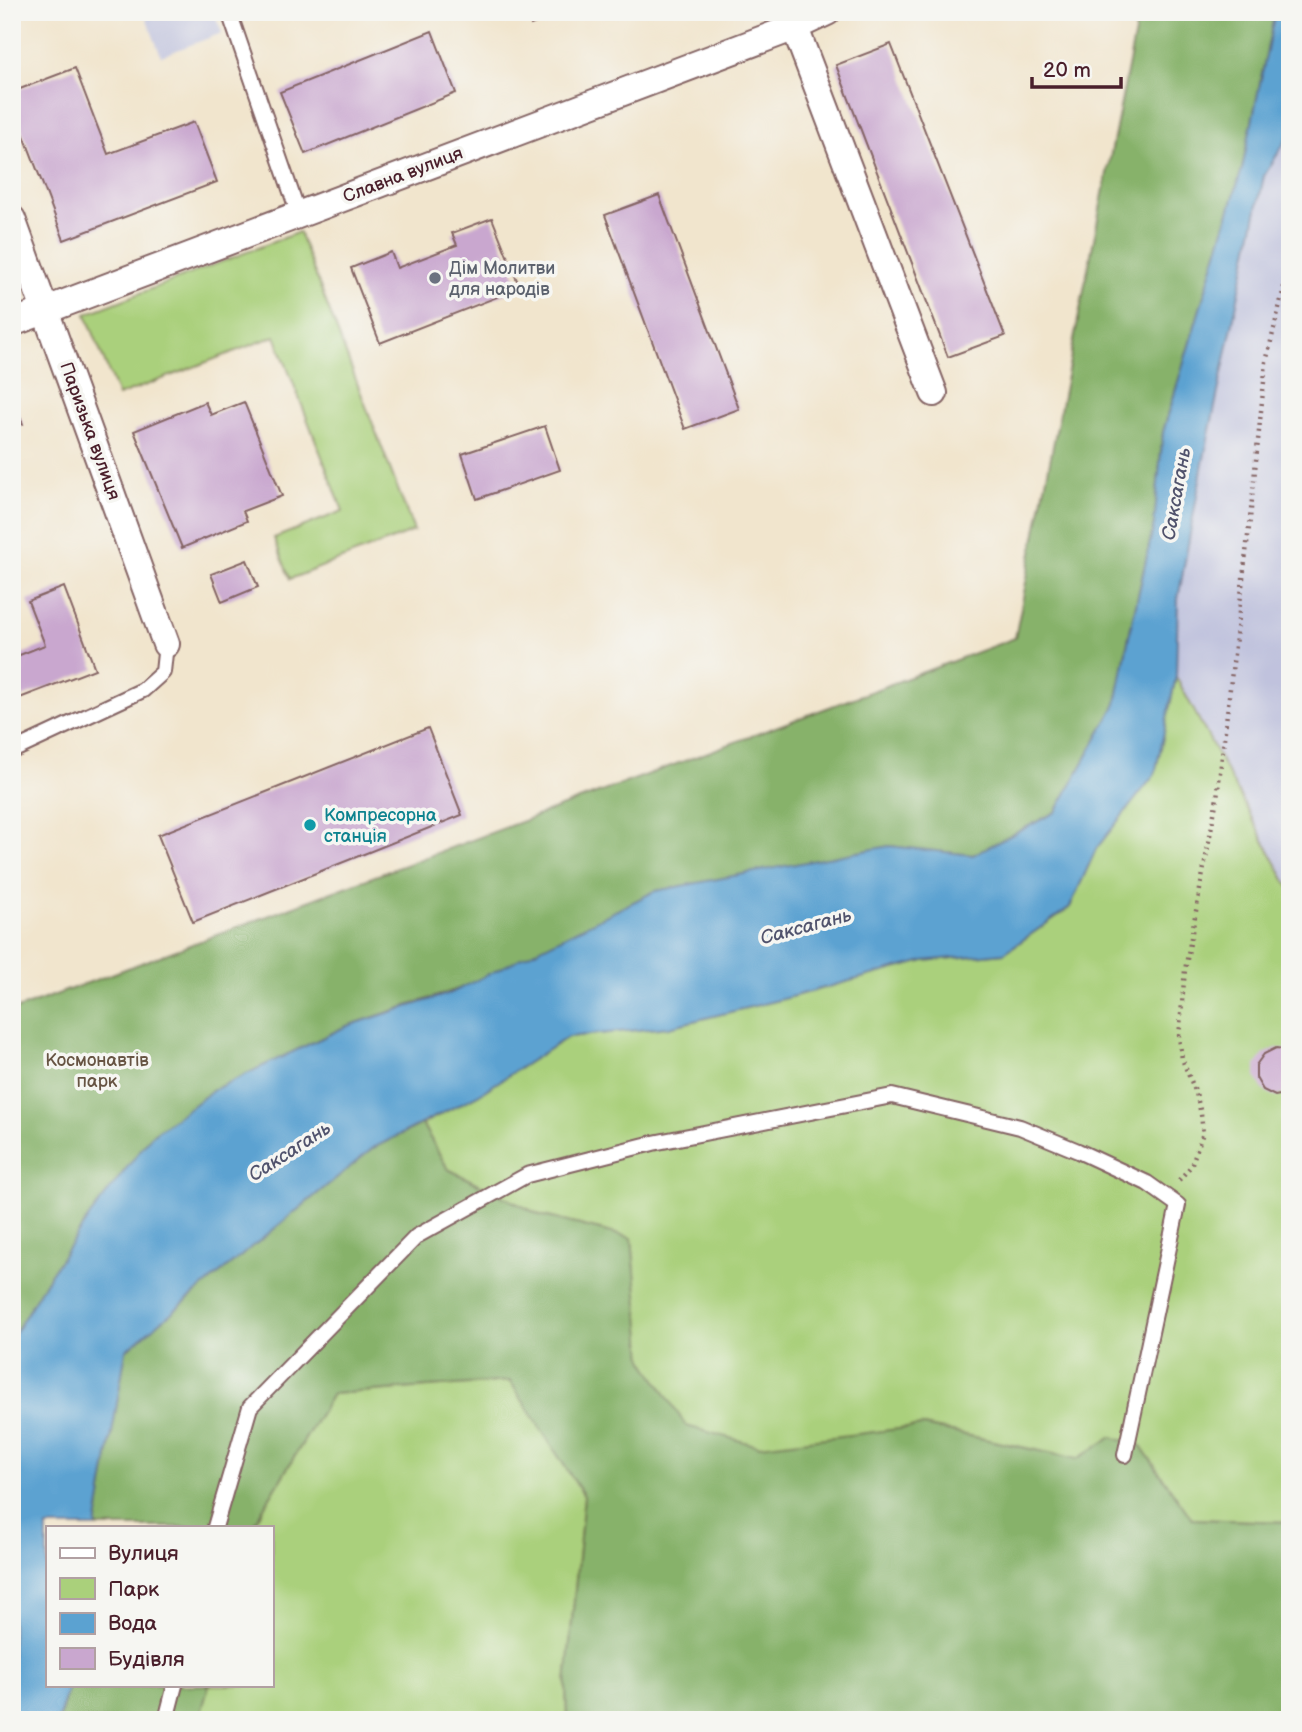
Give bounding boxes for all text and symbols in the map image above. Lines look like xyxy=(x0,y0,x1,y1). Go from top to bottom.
scale bar xyxy=(1032,46,1122,90)
text: 20 m xyxy=(1043,58,1091,83)
street label: Славна вулиця xyxy=(340,142,466,208)
place label: Дім Молитви для народів xyxy=(449,258,555,300)
marker: Дім Молитви для народів xyxy=(427,270,443,286)
street label: Паризька вулиця xyxy=(55,359,125,503)
water label: Саксагань xyxy=(1158,446,1196,542)
place label: Компресорна станція xyxy=(324,805,437,847)
marker: Компресорна станція xyxy=(302,817,318,833)
water label: Саксагань xyxy=(758,904,854,950)
park label: Космонавтів парк xyxy=(45,1050,149,1092)
water label: Саксагань xyxy=(244,1117,336,1187)
legend xyxy=(46,1526,273,1686)
text: Вулиця xyxy=(108,1541,179,1566)
text: Парк xyxy=(108,1577,159,1602)
text: Вода xyxy=(108,1611,157,1636)
text: Будівля xyxy=(108,1647,185,1672)

